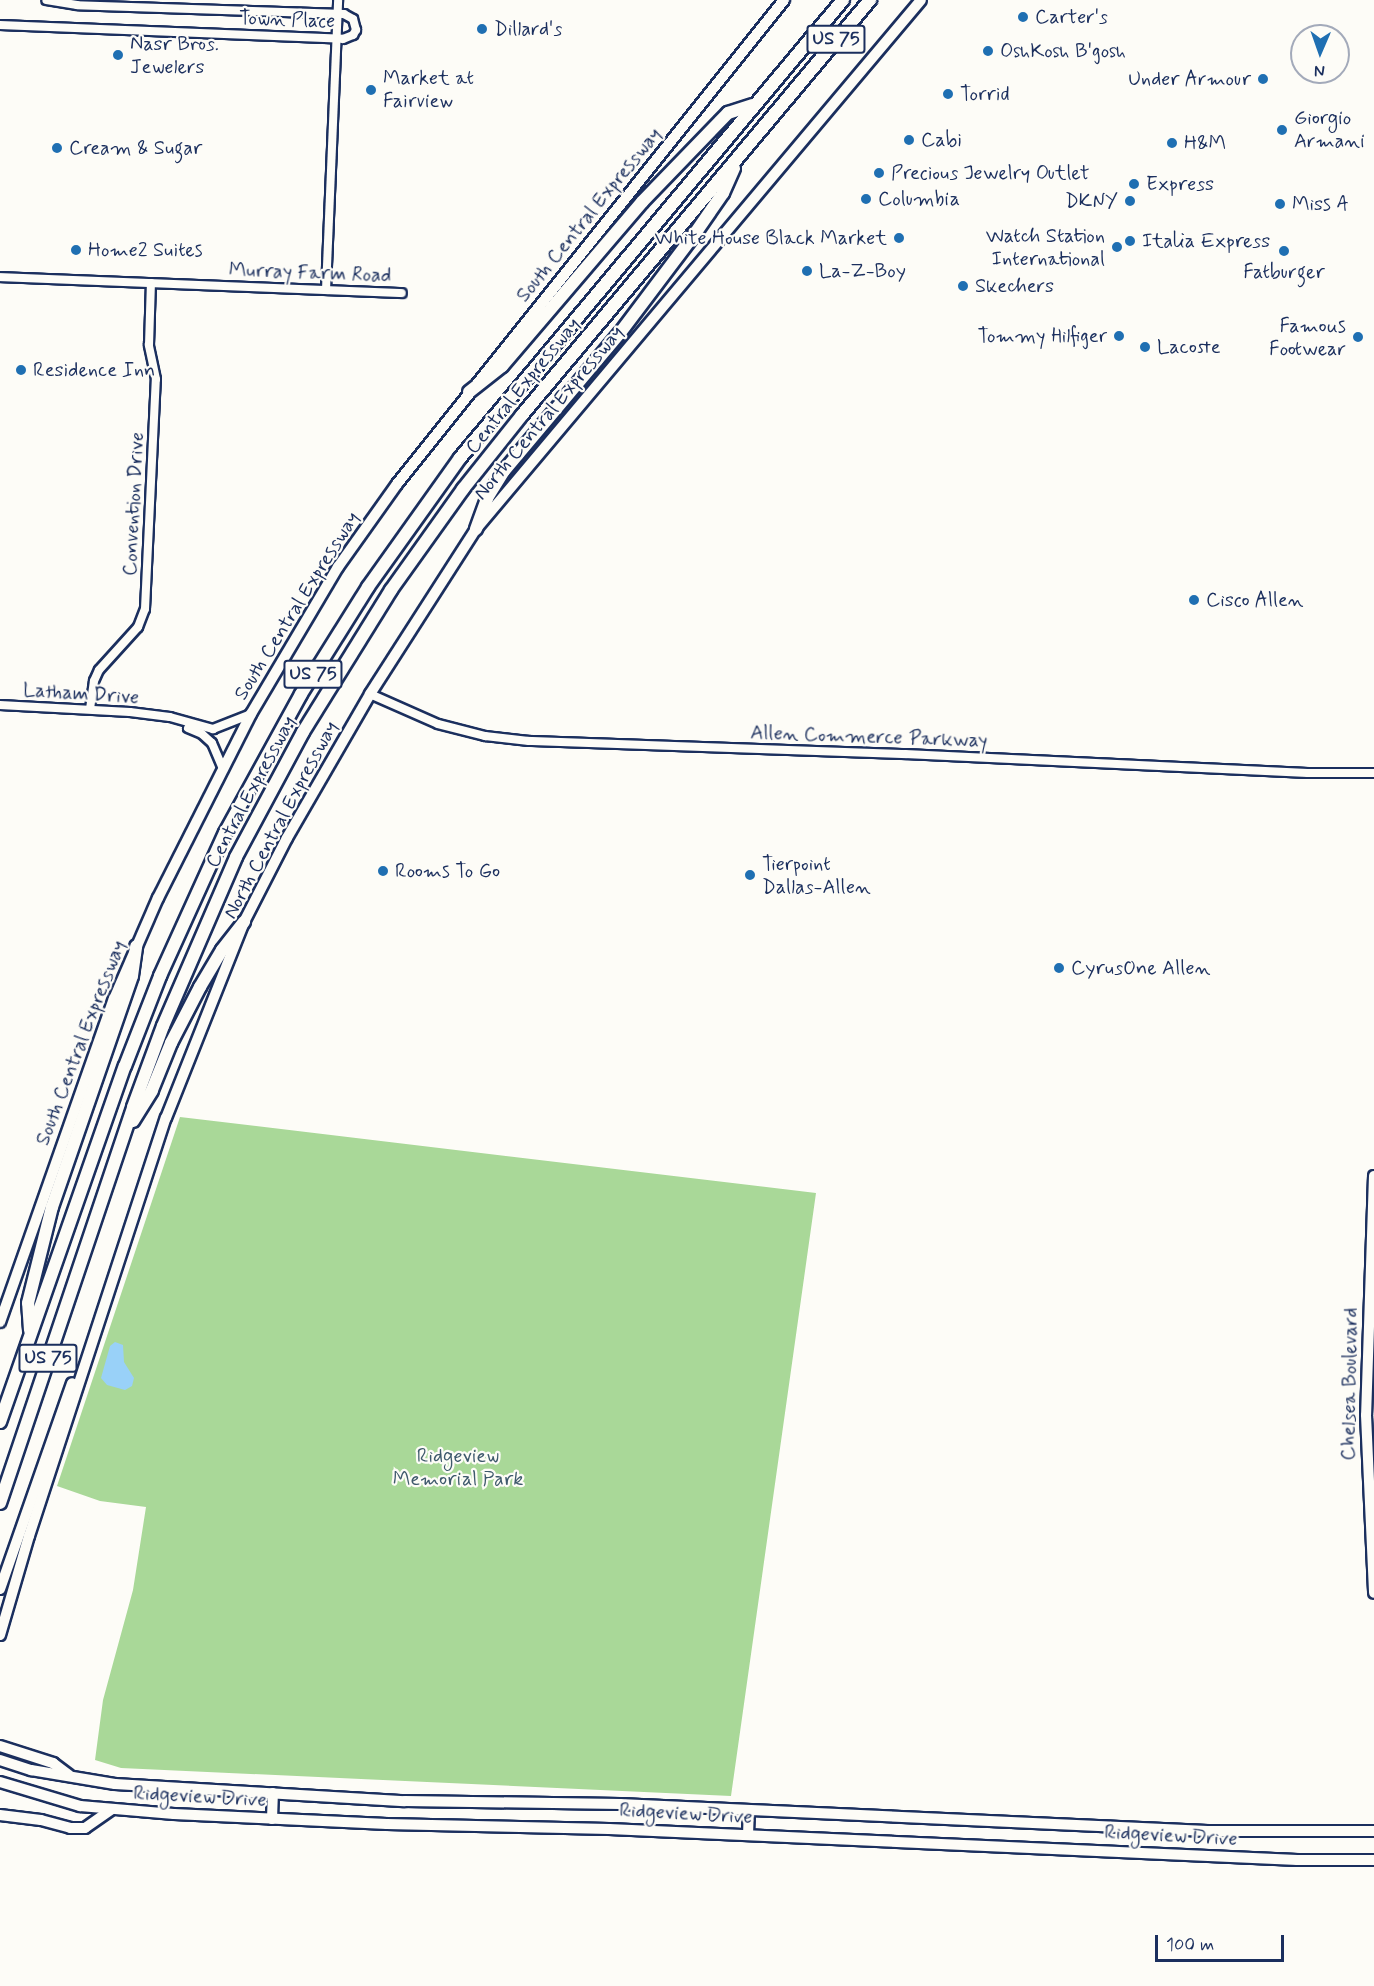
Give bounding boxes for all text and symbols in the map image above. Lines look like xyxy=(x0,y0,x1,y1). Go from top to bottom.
place label: Carter's xyxy=(1035,5,1108,29)
street label: Town Place xyxy=(238,6,336,34)
marker: Carter's xyxy=(1016,10,1030,24)
place label: Dillard's xyxy=(494,17,562,41)
marker: Dillard's xyxy=(475,22,489,36)
road number: US 75 xyxy=(806,24,866,54)
north arrow xyxy=(1290,24,1350,84)
place label: Nasr Bros. Jewelers xyxy=(130,32,219,79)
place label: OshKosh B'gosh xyxy=(1000,39,1126,63)
marker: OshKosh B'gosh xyxy=(981,44,995,58)
marker: Nasr Bros. Jewelers xyxy=(111,48,125,62)
text: N xyxy=(1314,60,1325,81)
place label: Market at Fairview xyxy=(383,66,476,113)
place label: Under Armour xyxy=(1124,67,1251,91)
marker: Under Armour xyxy=(1256,72,1270,86)
place label: Torrid xyxy=(960,82,1010,106)
marker: Market at Fairview xyxy=(364,83,378,97)
marker: Torrid xyxy=(941,87,955,101)
place label: Giorgio Armani xyxy=(1294,106,1365,153)
street label: South Central Expressway xyxy=(508,119,670,311)
marker: Giorgio Armani xyxy=(1275,123,1289,137)
place label: Cabi xyxy=(921,128,962,152)
place label: H&M xyxy=(1184,131,1226,155)
marker: Cabi xyxy=(902,133,916,147)
place label: Cream & Sugar xyxy=(69,136,202,160)
marker: H&M xyxy=(1165,136,1179,150)
marker: Cream & Sugar xyxy=(50,141,64,155)
place label: Precious Jewelry Outlet xyxy=(891,161,1089,185)
marker: Precious Jewelry Outlet xyxy=(872,166,886,180)
place label: Express xyxy=(1146,172,1214,196)
marker: Express xyxy=(1127,177,1141,191)
place label: Columbia xyxy=(878,187,960,211)
place label: DKNY xyxy=(1065,189,1118,213)
marker: Columbia xyxy=(859,192,873,206)
place label: Miss A xyxy=(1292,192,1349,216)
marker: DKNY xyxy=(1123,194,1137,208)
marker: Miss A xyxy=(1273,197,1287,211)
place label: Watch Station International xyxy=(986,224,1105,271)
place label: White House Black Market xyxy=(659,226,887,250)
place label: Italia Express xyxy=(1142,229,1268,253)
marker: White House Black Market xyxy=(892,231,906,245)
marker: Italia Express xyxy=(1123,234,1137,248)
place label: Home2 Suites xyxy=(88,238,203,262)
marker: Watch Station International xyxy=(1110,240,1124,254)
marker: Home2 Suites xyxy=(69,243,83,257)
marker: Fatburger xyxy=(1277,244,1291,258)
street label: Murray Farm Road xyxy=(227,258,393,288)
place label: La-Z-Boy xyxy=(819,259,906,283)
place label: Fatburger xyxy=(1243,260,1325,284)
marker: La-Z-Boy xyxy=(800,264,814,278)
place label: Skechers xyxy=(975,274,1054,298)
marker: Skechers xyxy=(956,279,970,293)
street label: Central Expressway xyxy=(458,309,588,463)
place label: Famous Footwear xyxy=(1269,314,1346,361)
street label: North Central Expressway xyxy=(466,317,632,509)
place label: Tommy Hilfiger xyxy=(975,324,1107,348)
marker: Tommy Hilfiger xyxy=(1112,329,1126,343)
marker: Famous Footwear xyxy=(1351,330,1365,344)
place label: Lacoste xyxy=(1157,335,1221,359)
marker: Lacoste xyxy=(1138,340,1152,354)
place label: Residence Inn xyxy=(33,358,154,382)
marker: Residence Inn xyxy=(14,363,28,377)
street label: Convention Drive xyxy=(118,432,150,576)
street label: South Central Expressway xyxy=(227,504,367,708)
place label: Cisco Allen xyxy=(1206,588,1303,612)
marker: Cisco Allen xyxy=(1187,593,1201,607)
road number: US 75 xyxy=(283,659,343,689)
street label: Latham Drive xyxy=(23,678,139,710)
street label: Central Expressway xyxy=(199,708,303,876)
street label: North Central Expressway xyxy=(217,713,345,927)
street label: Allen Commerce Parkway xyxy=(753,721,985,753)
place label: Tierpoint Dallas-Allen xyxy=(762,852,871,899)
place label: Rooms To Go xyxy=(395,859,500,883)
marker: Rooms To Go xyxy=(376,864,390,878)
marker: Tierpoint Dallas-Allen xyxy=(743,868,757,882)
street label: South Central Expressway xyxy=(29,933,133,1153)
place label: CyrusOne Allen xyxy=(1071,956,1210,980)
marker: CyrusOne Allen xyxy=(1052,961,1066,975)
street label: Chelsea Boulevard xyxy=(1337,1307,1363,1461)
road number: US 75 xyxy=(18,1343,78,1373)
park label: Ridgeview Memorial Park xyxy=(393,1444,523,1491)
street label: Ridgeview Drive xyxy=(134,1782,266,1812)
street label: Ridgeview Drive xyxy=(620,1799,752,1829)
street label: Ridgeview Drive xyxy=(1105,1821,1237,1851)
scale bar xyxy=(1158,1923,1287,1961)
text: 100 m xyxy=(1166,1933,1214,1957)

